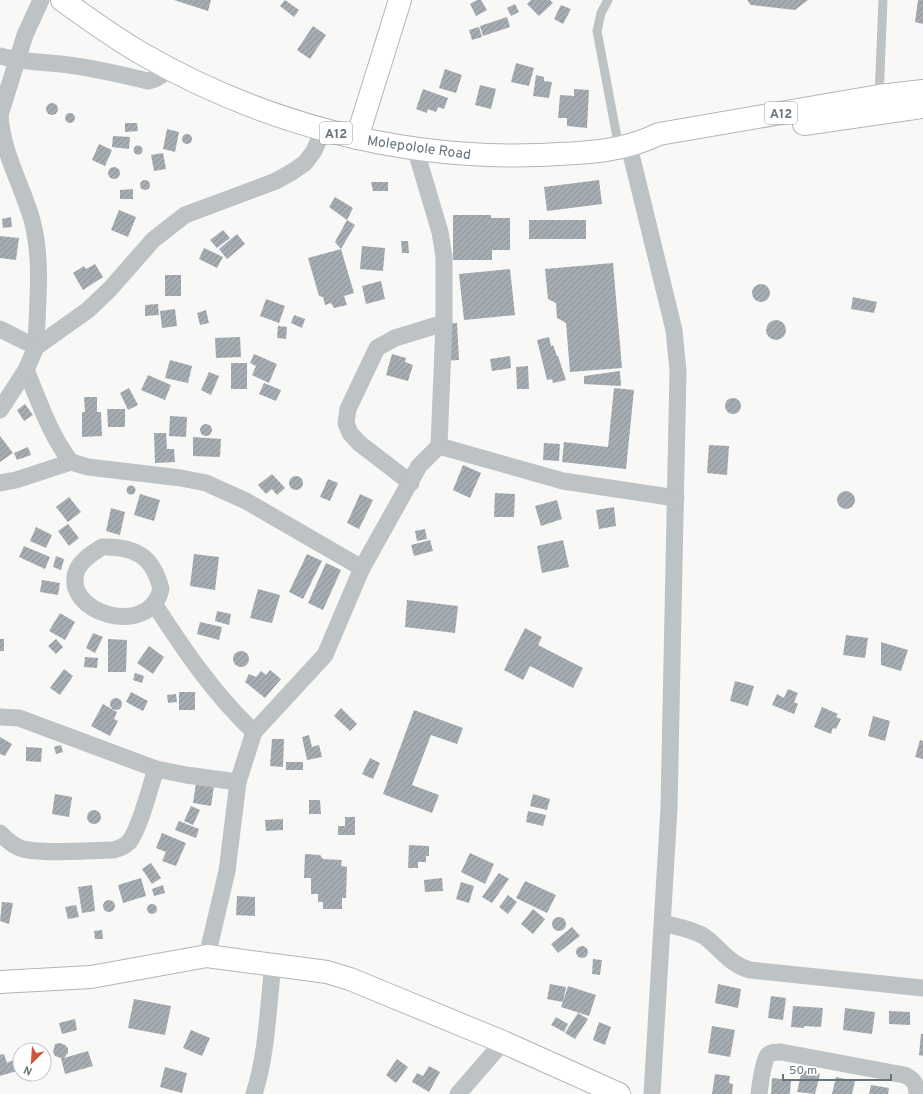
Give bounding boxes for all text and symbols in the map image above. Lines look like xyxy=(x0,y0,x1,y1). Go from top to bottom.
road number: A12 xyxy=(765,102,797,124)
road number: A12 xyxy=(320,122,352,144)
street label: Molepolole Road xyxy=(366,133,472,164)
north arrow xyxy=(12,1042,52,1082)
scale bar xyxy=(783,1056,891,1082)
text: N xyxy=(22,1062,35,1078)
text: 50 m xyxy=(789,1063,817,1079)

